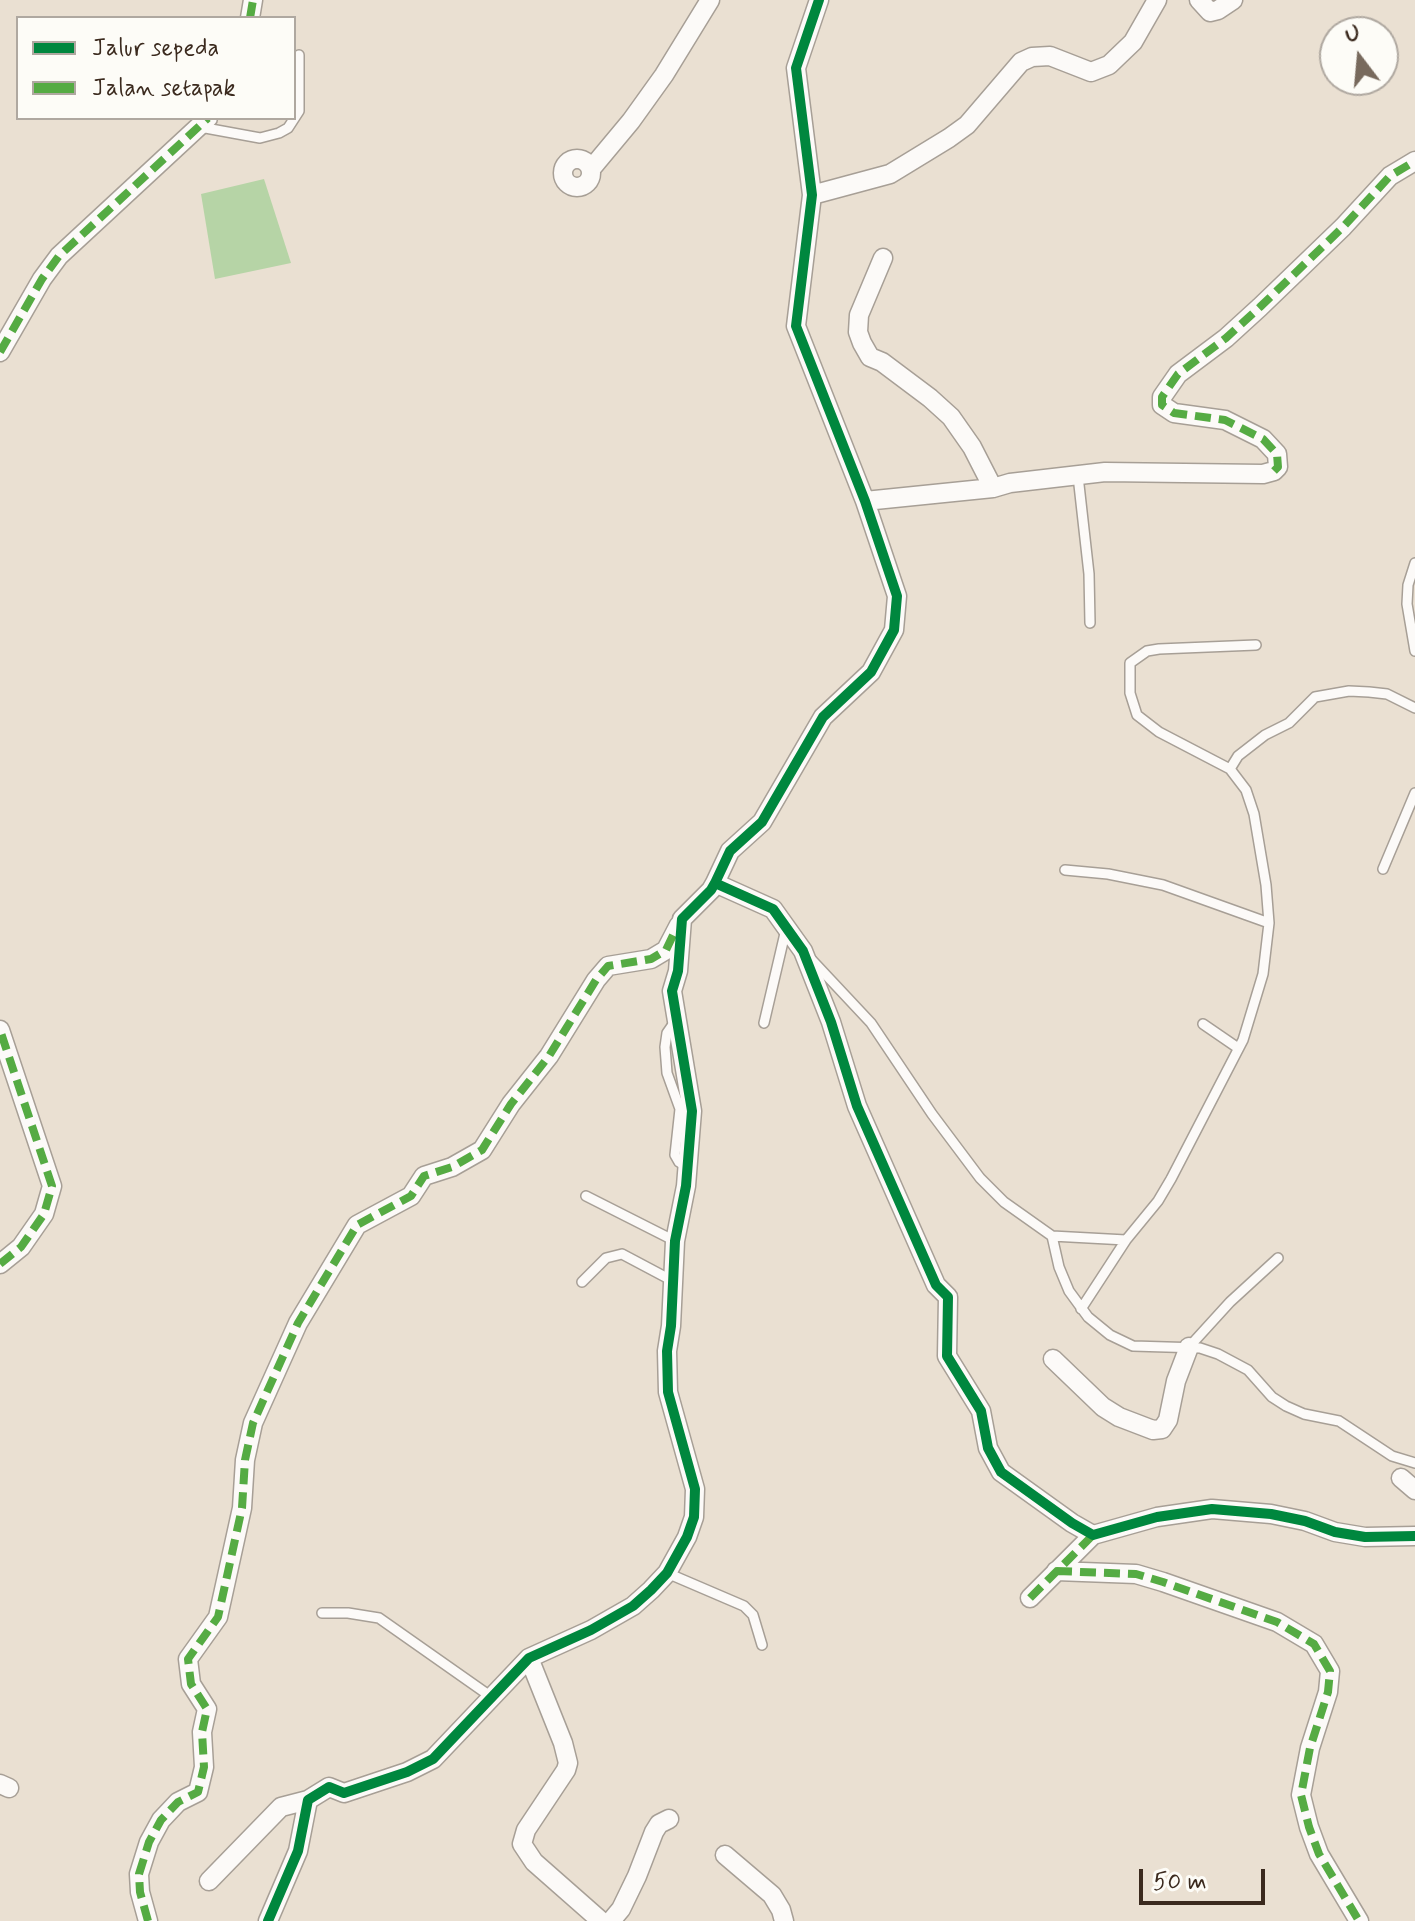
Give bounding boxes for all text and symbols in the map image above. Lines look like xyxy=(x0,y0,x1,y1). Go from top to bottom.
legend xyxy=(16,16,296,120)
north arrow xyxy=(1319,16,1399,96)
text: U xyxy=(1342,19,1364,50)
text: Jalur sepeda xyxy=(92,33,219,64)
text: Jalan setapak xyxy=(92,73,236,104)
scale bar xyxy=(1143,1853,1269,1903)
text: 50 m xyxy=(1153,1867,1207,1898)

